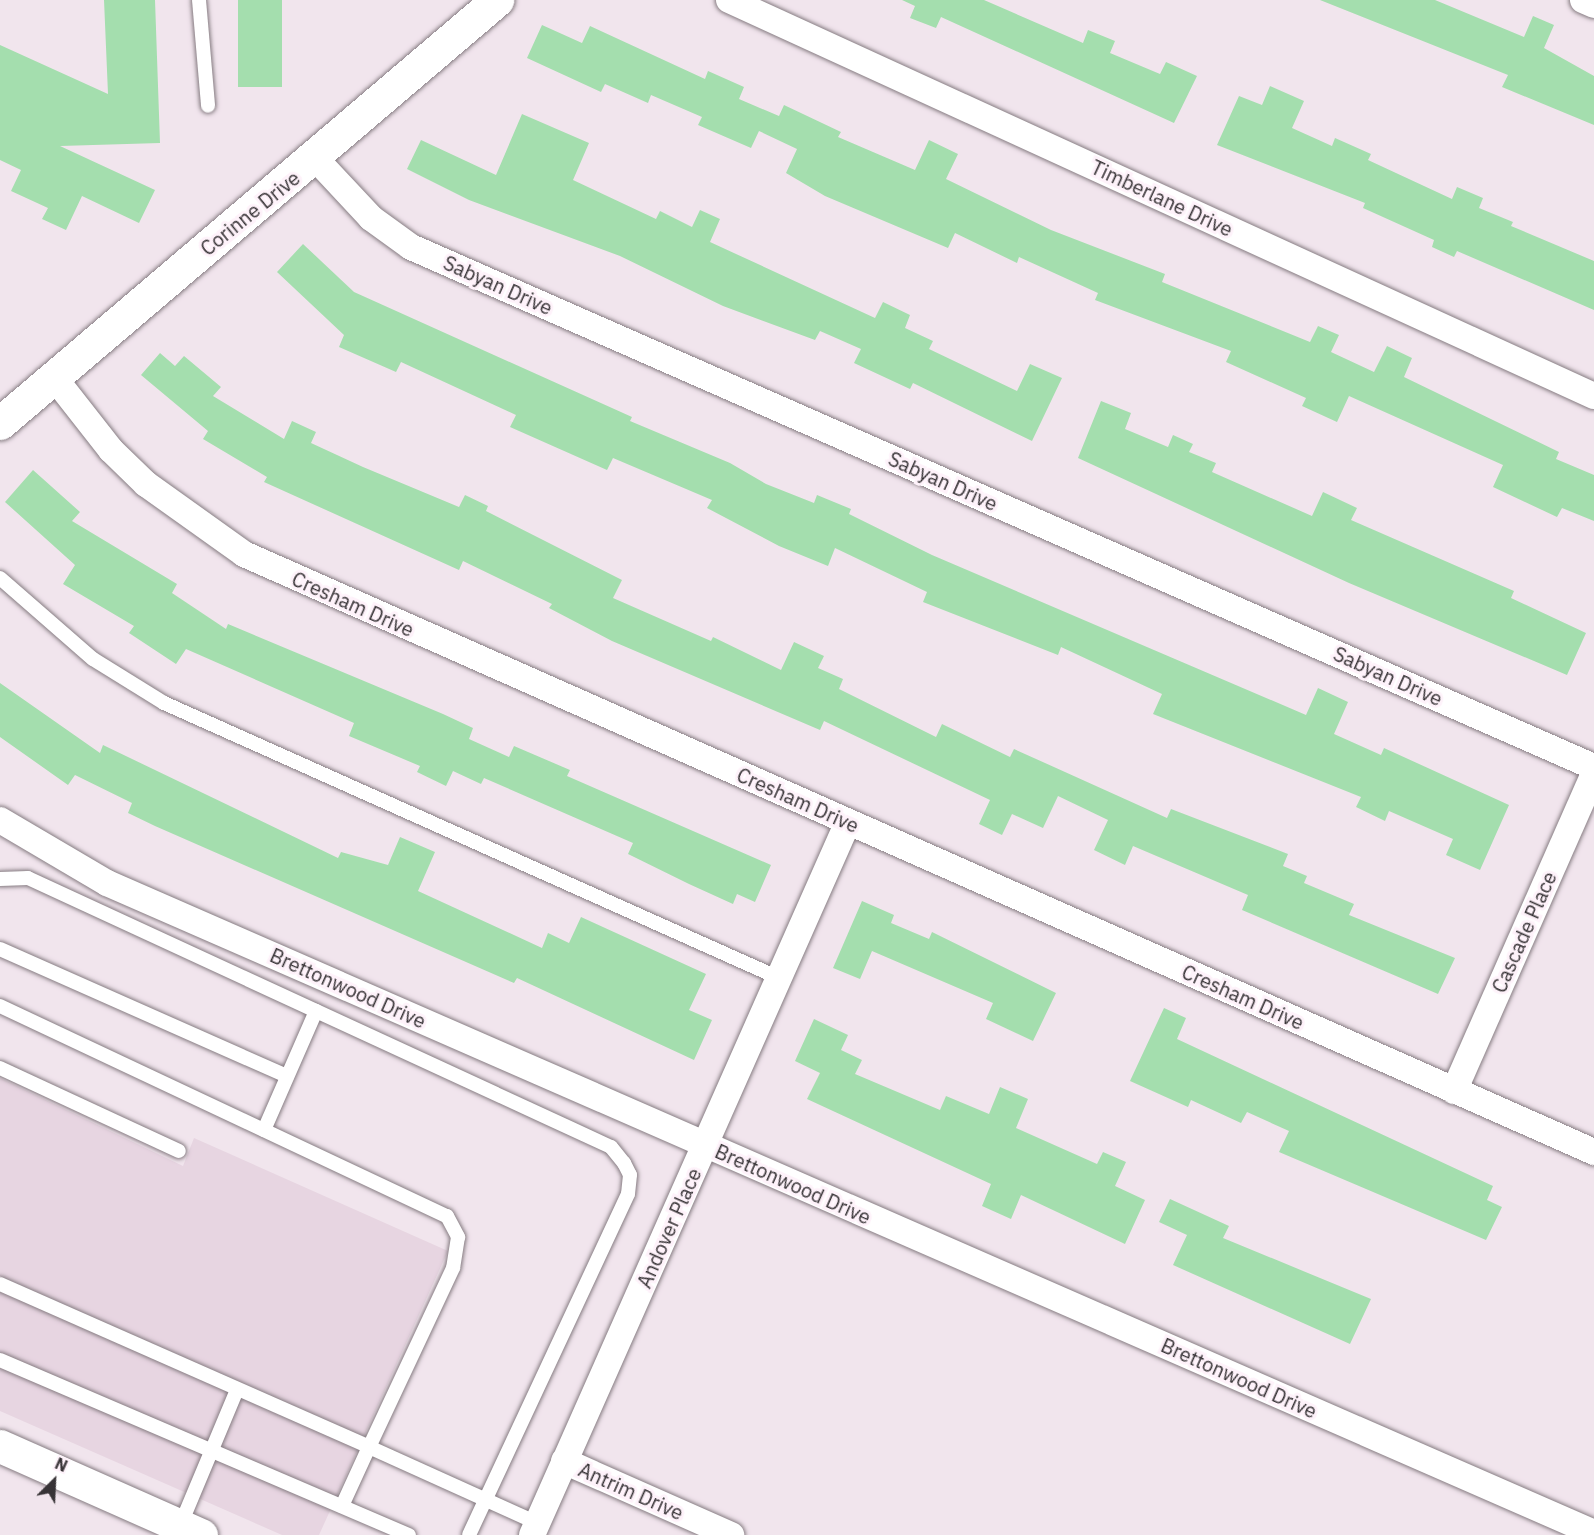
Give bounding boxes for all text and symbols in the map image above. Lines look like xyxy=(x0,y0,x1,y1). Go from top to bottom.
street label: Timberlane Drive xyxy=(1087,155,1237,241)
street label: Corinne Drive xyxy=(196,166,304,260)
street label: Sabyan Drive xyxy=(440,250,556,320)
street label: Sabyan Drive xyxy=(885,446,1001,516)
street label: Cresham Drive xyxy=(288,566,418,642)
street label: Sabyan Drive xyxy=(1330,641,1446,711)
street label: Cresham Drive xyxy=(733,762,863,838)
street label: Cascade Place xyxy=(1487,868,1561,996)
street label: Brettonwood Drive xyxy=(266,943,430,1033)
street label: Cresham Drive xyxy=(1178,959,1308,1035)
street label: Brettonwood Drive xyxy=(711,1139,875,1229)
street label: Andover Place xyxy=(632,1164,706,1292)
street label: Brettonwood Drive xyxy=(1157,1333,1321,1423)
north arrow xyxy=(24,1451,84,1511)
text: N xyxy=(52,1453,71,1476)
street label: Antrim Drive xyxy=(575,1457,687,1525)

